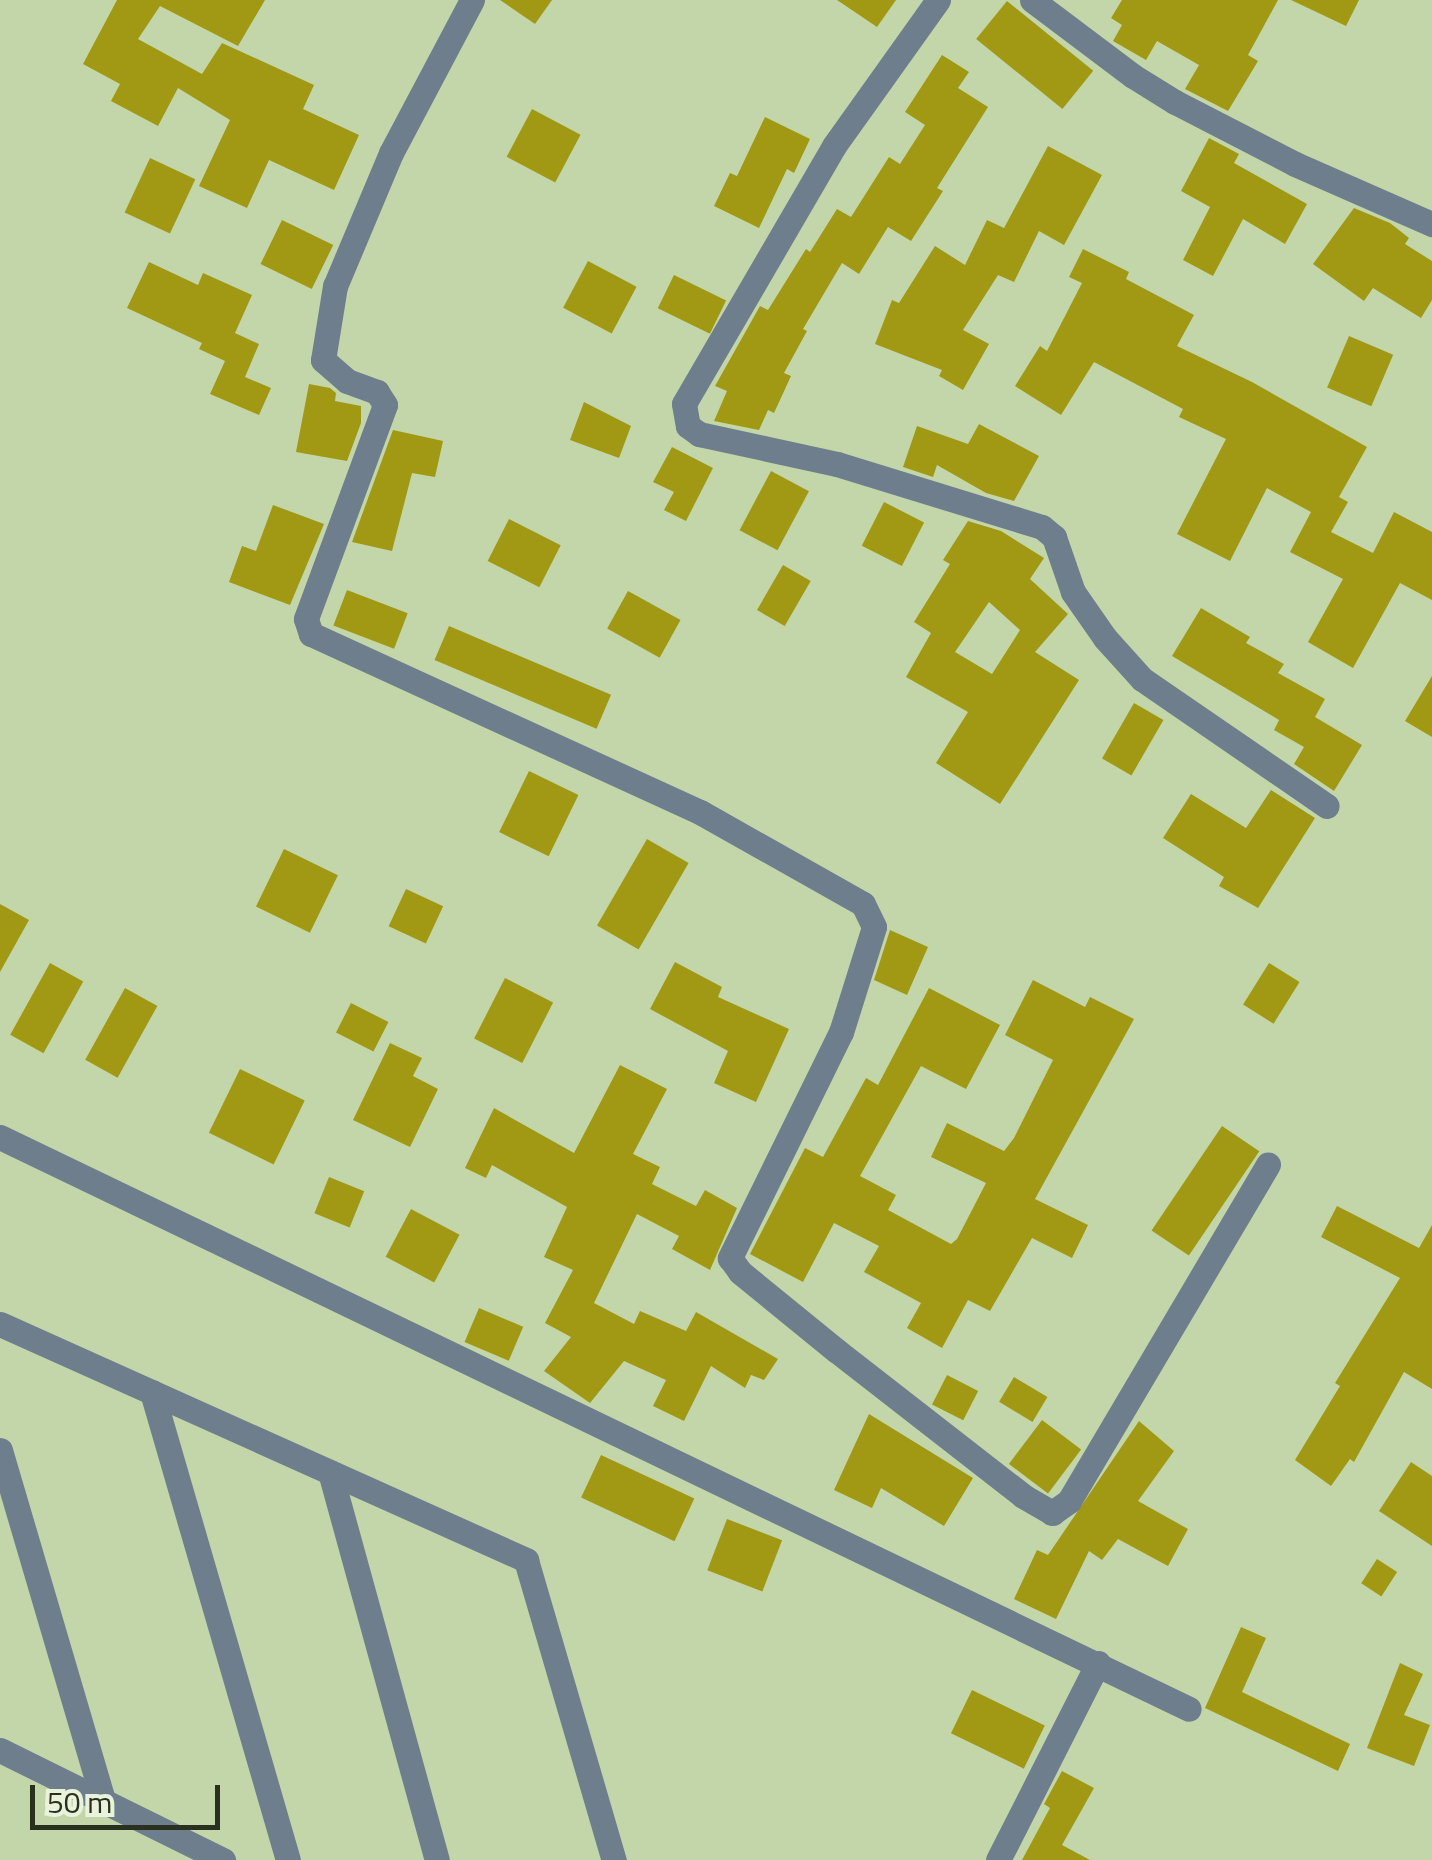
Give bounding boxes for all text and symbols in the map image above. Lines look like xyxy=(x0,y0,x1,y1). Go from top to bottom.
scale bar xyxy=(35,1765,225,1827)
text: 50 m xyxy=(47,1779,112,1825)

